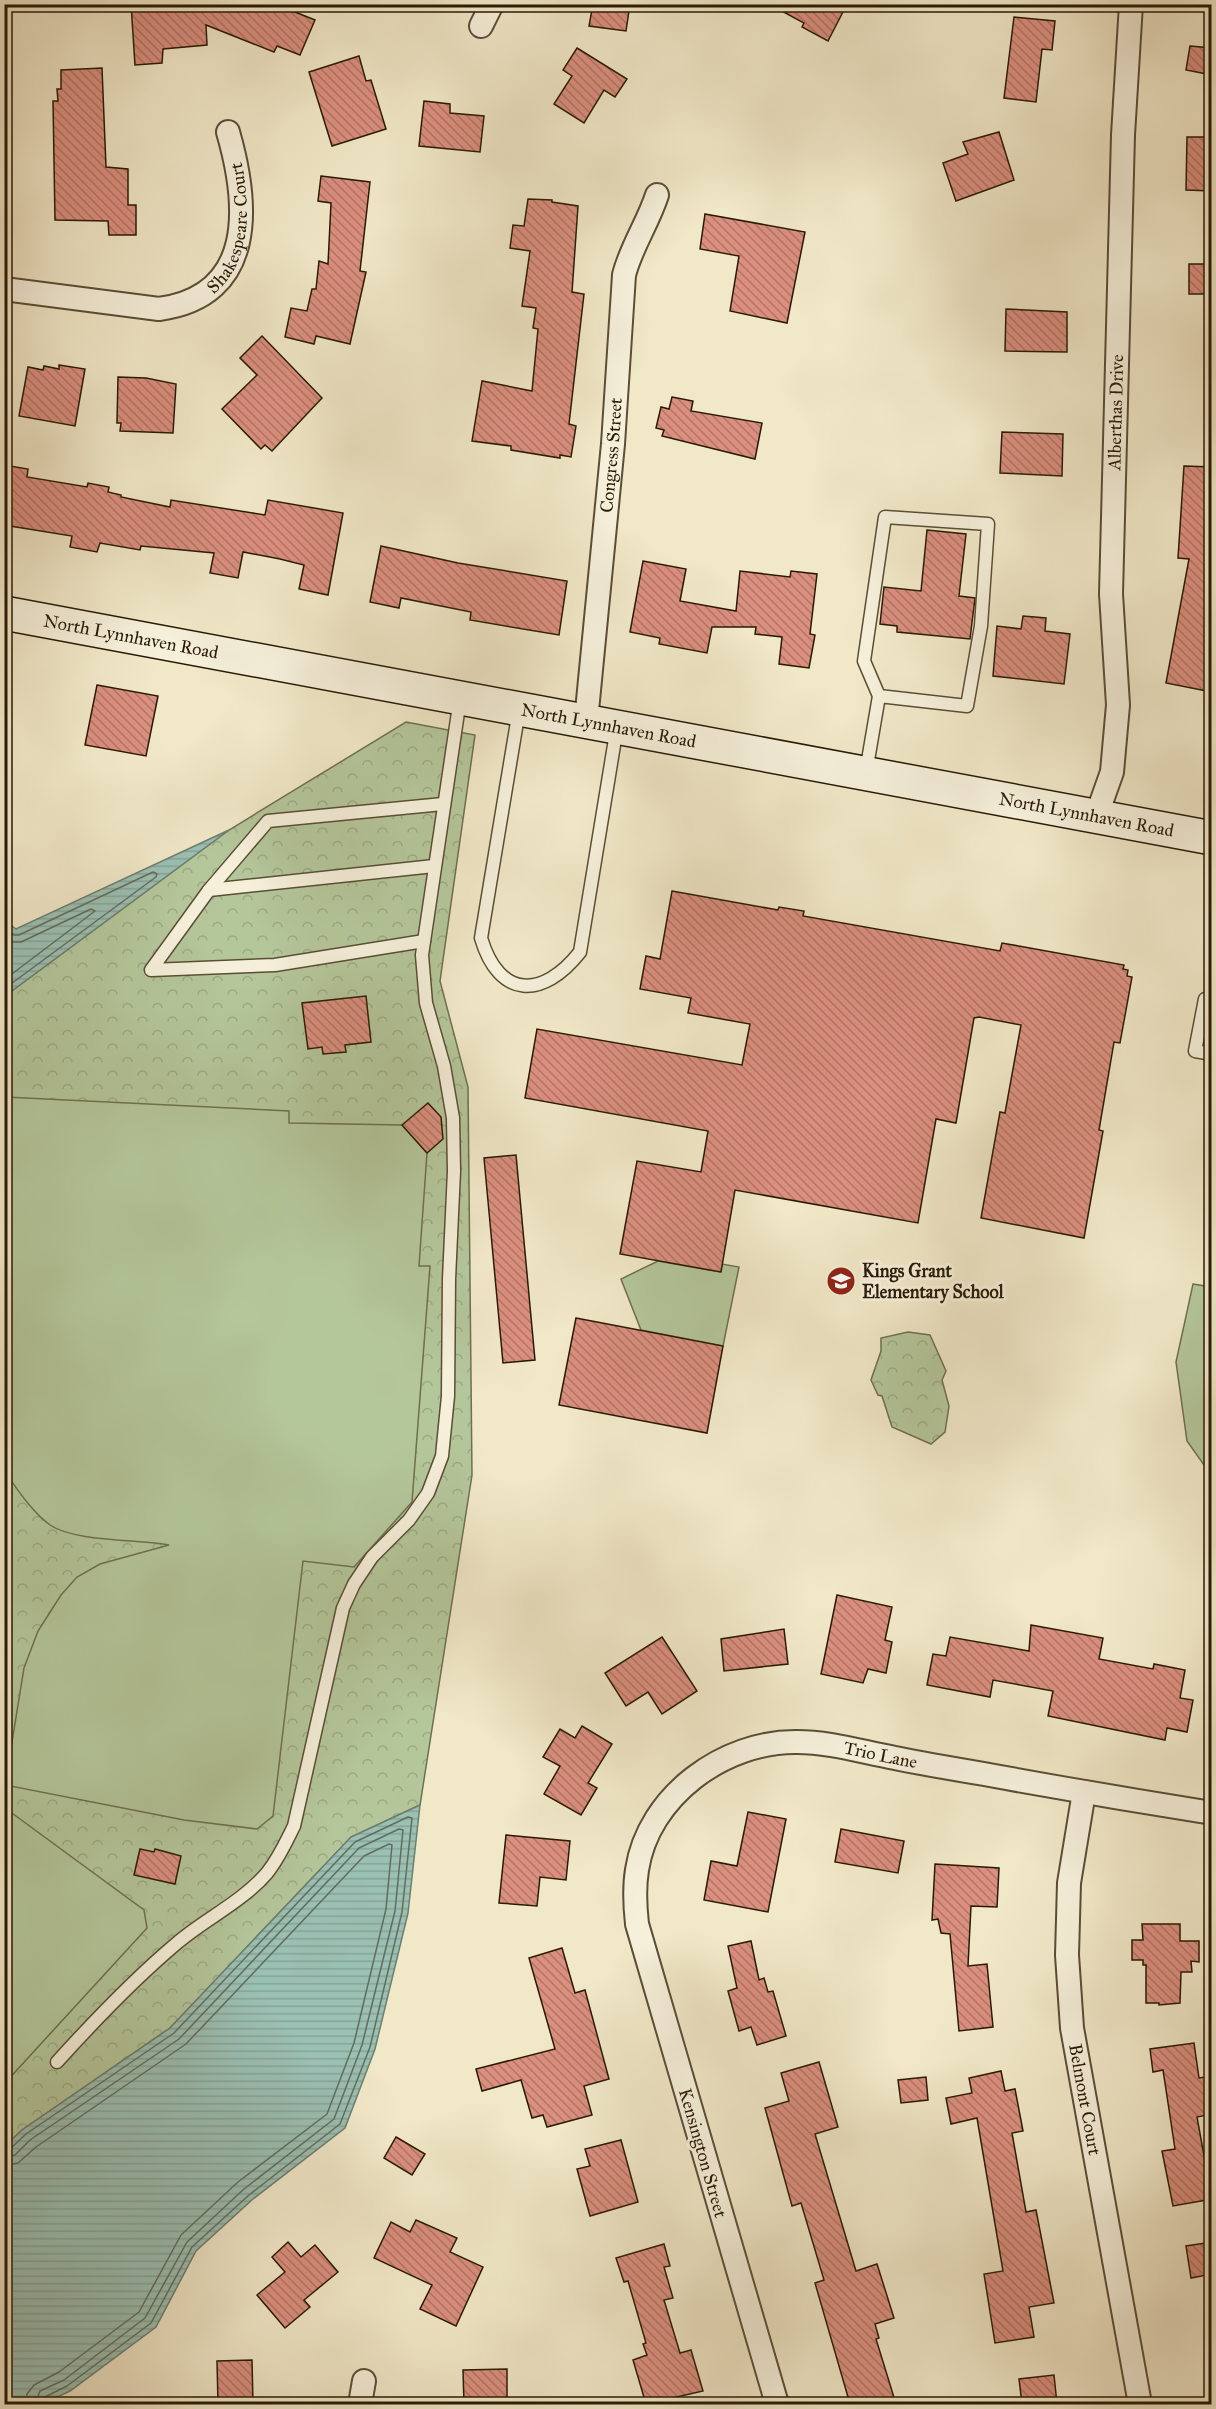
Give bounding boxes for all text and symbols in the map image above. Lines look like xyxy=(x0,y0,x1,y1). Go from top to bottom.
street label: Shakespeare Court xyxy=(202,160,252,298)
street label: Alberthas Drive xyxy=(1103,354,1128,472)
street label: Congress Street xyxy=(595,396,627,514)
street label: North Lynnhaven Road xyxy=(41,610,220,664)
street label: North Lynnhaven Road xyxy=(519,699,698,753)
street label: North Lynnhaven Road xyxy=(997,788,1176,842)
place label: Kings Grant Elementary School xyxy=(862,1260,1005,1304)
school or university icon: Kings Grant Elementary School xyxy=(825,1265,857,1297)
street label: Trio Lane xyxy=(842,1737,919,1773)
street label: Belmont Court xyxy=(1064,2042,1106,2157)
street label: Kensington Street xyxy=(673,2086,732,2221)

